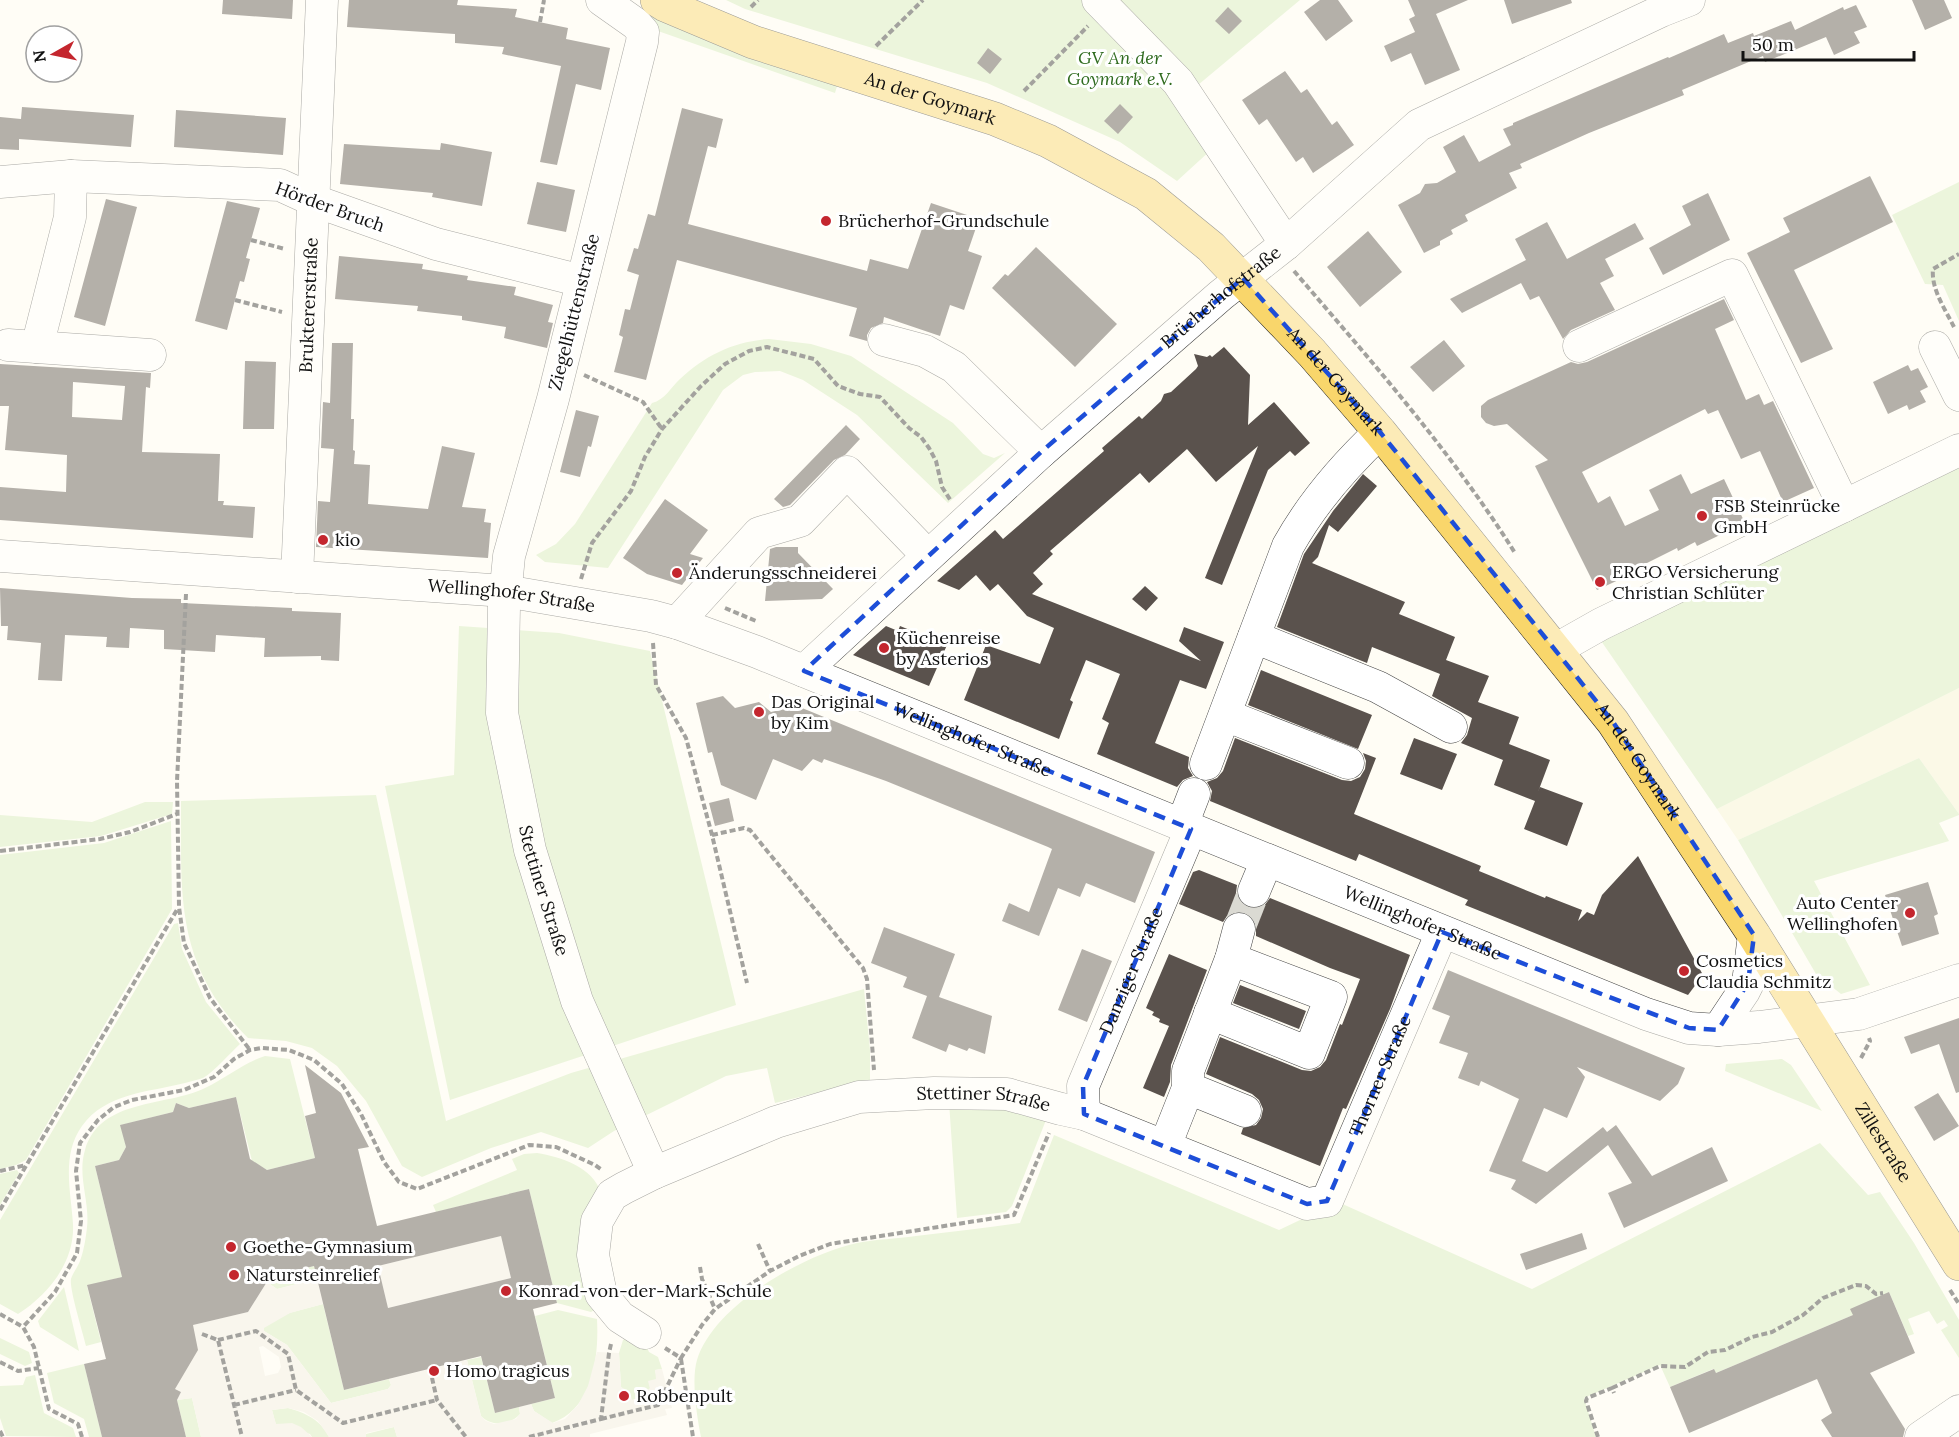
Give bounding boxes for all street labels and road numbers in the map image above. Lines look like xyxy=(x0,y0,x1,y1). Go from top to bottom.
street label: An der Goymark xyxy=(861,66,999,130)
street label: Hörder Bruch xyxy=(272,176,388,237)
street label: Ziegelhüttenstraße xyxy=(543,231,604,393)
street label: Bruktererstraße xyxy=(294,237,323,373)
street label: Brücherhofstraße xyxy=(1156,240,1285,353)
street label: An der Goymark xyxy=(1282,321,1390,440)
street label: Wellinghofer Straße xyxy=(427,574,597,617)
street label: Wellinghofer Straße xyxy=(890,697,1055,782)
street label: An der Goymark xyxy=(1590,697,1687,824)
street label: Stettiner Straße xyxy=(514,823,574,959)
street label: Wellinghofer Straße xyxy=(1340,880,1506,965)
street label: Danziger Straße xyxy=(1094,903,1168,1038)
street label: Thorner Straße xyxy=(1344,1012,1416,1140)
street label: Stettiner Straße xyxy=(916,1081,1053,1117)
street label: Zillestraße xyxy=(1850,1098,1917,1187)

